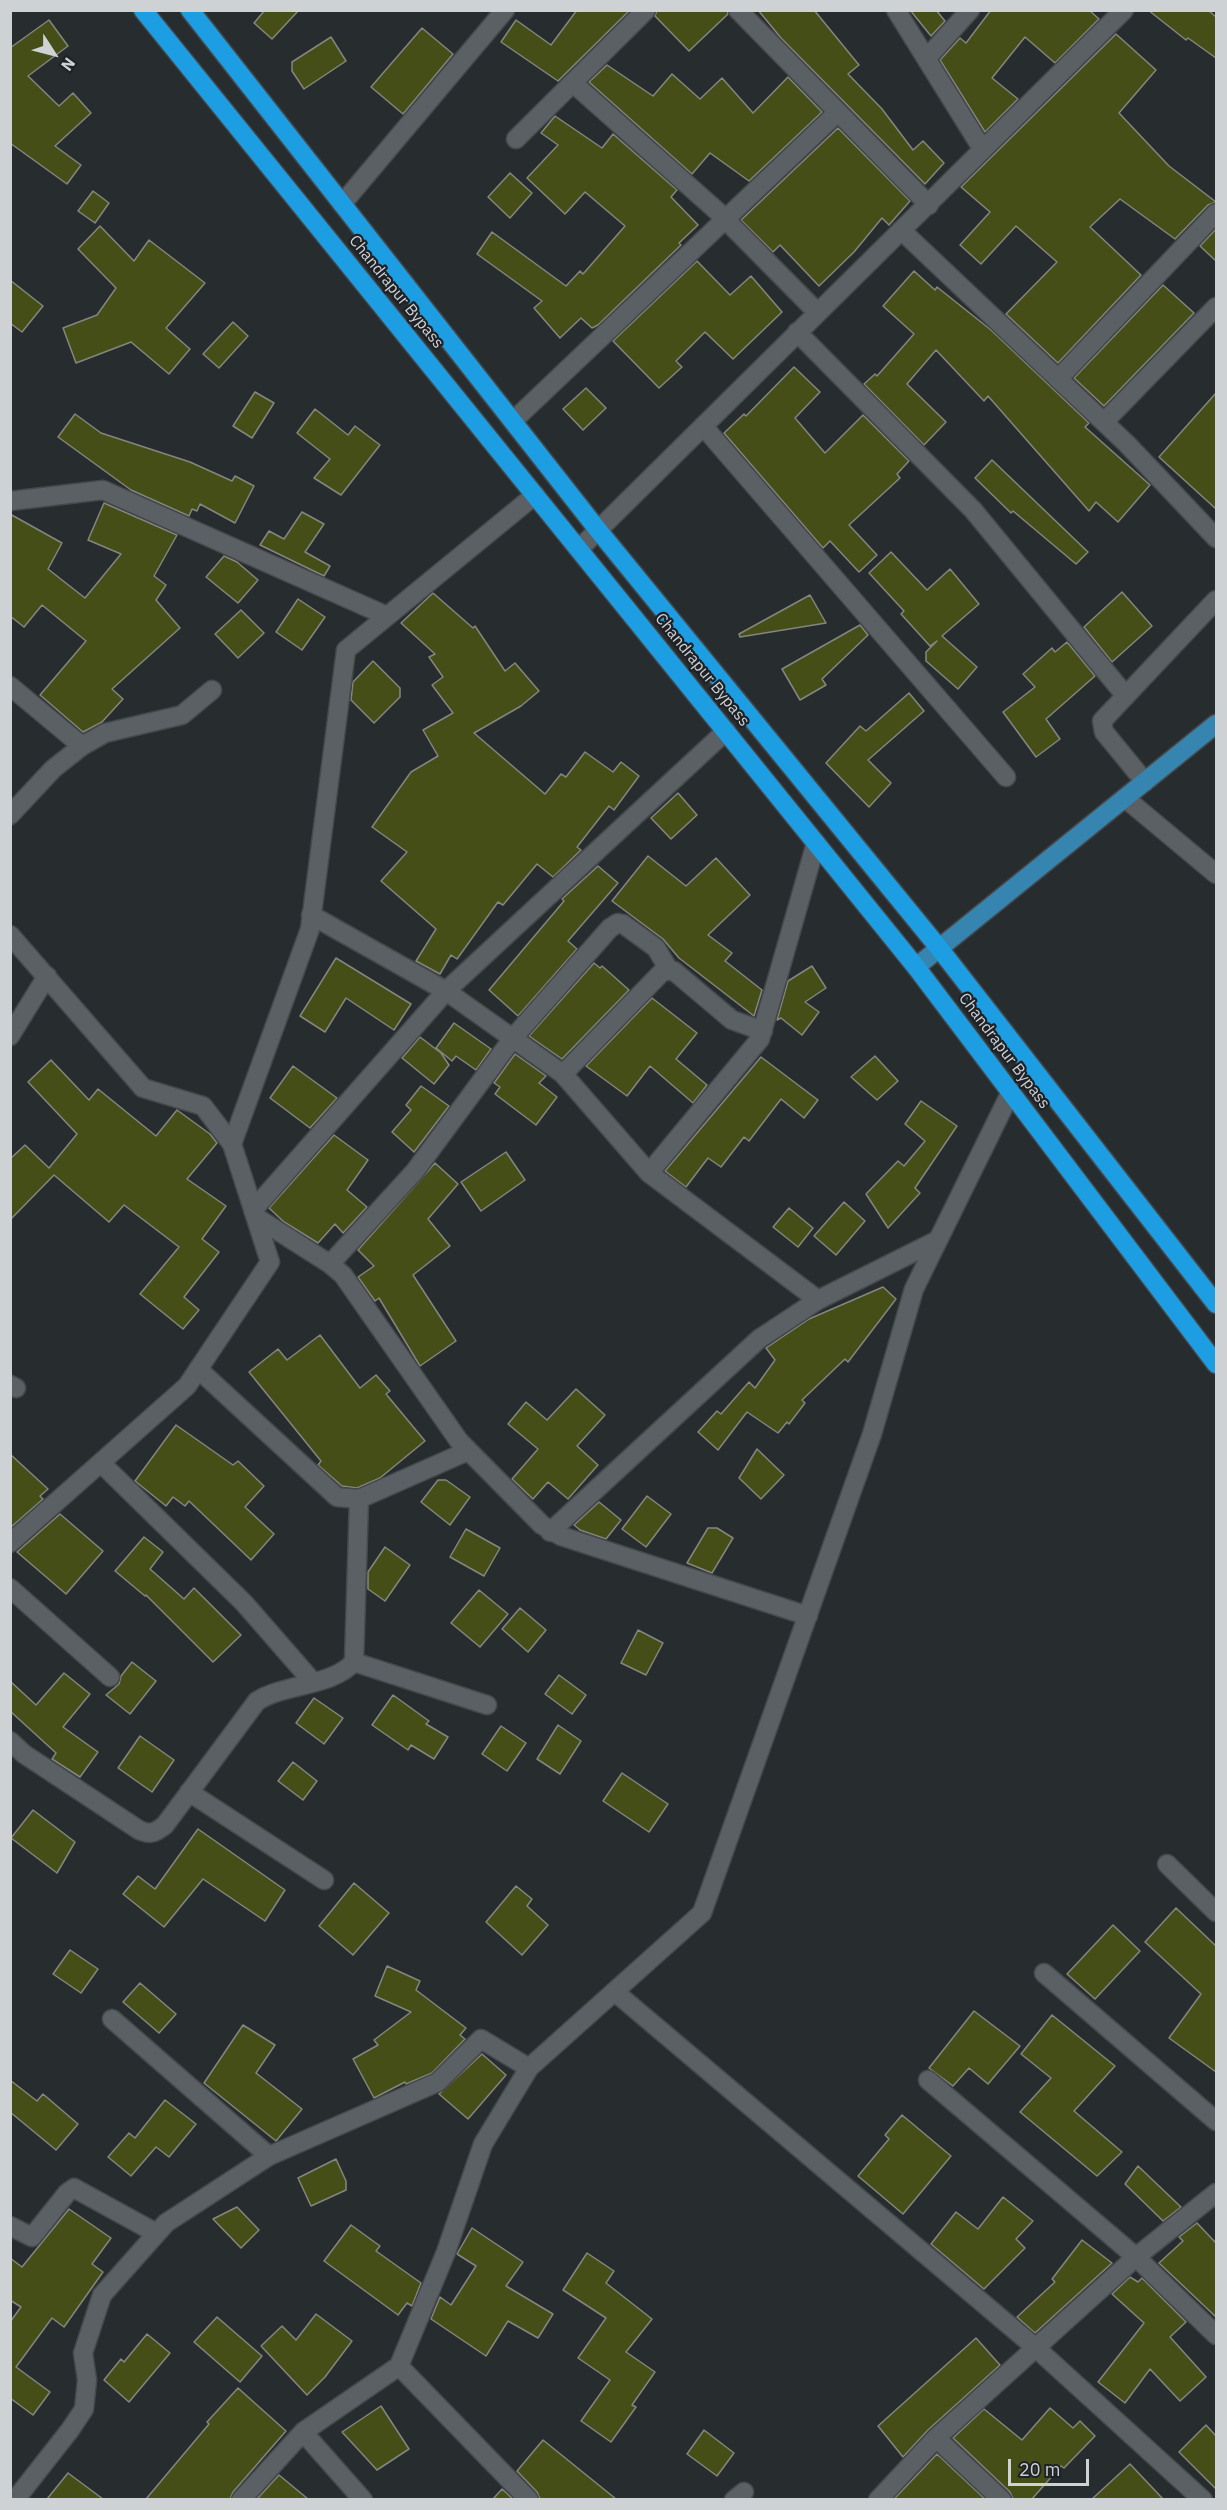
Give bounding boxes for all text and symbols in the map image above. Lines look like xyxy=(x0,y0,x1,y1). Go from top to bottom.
north arrow xyxy=(24,24,84,84)
text: N xyxy=(57,54,80,75)
street label: Chandrapur Bypass xyxy=(345,232,447,352)
street label: Chandrapur Bypass xyxy=(651,610,753,730)
street label: Chandrapur Bypass xyxy=(954,989,1054,1113)
scale bar xyxy=(1011,2447,1092,2485)
text: 20 m xyxy=(1019,2458,1061,2481)

